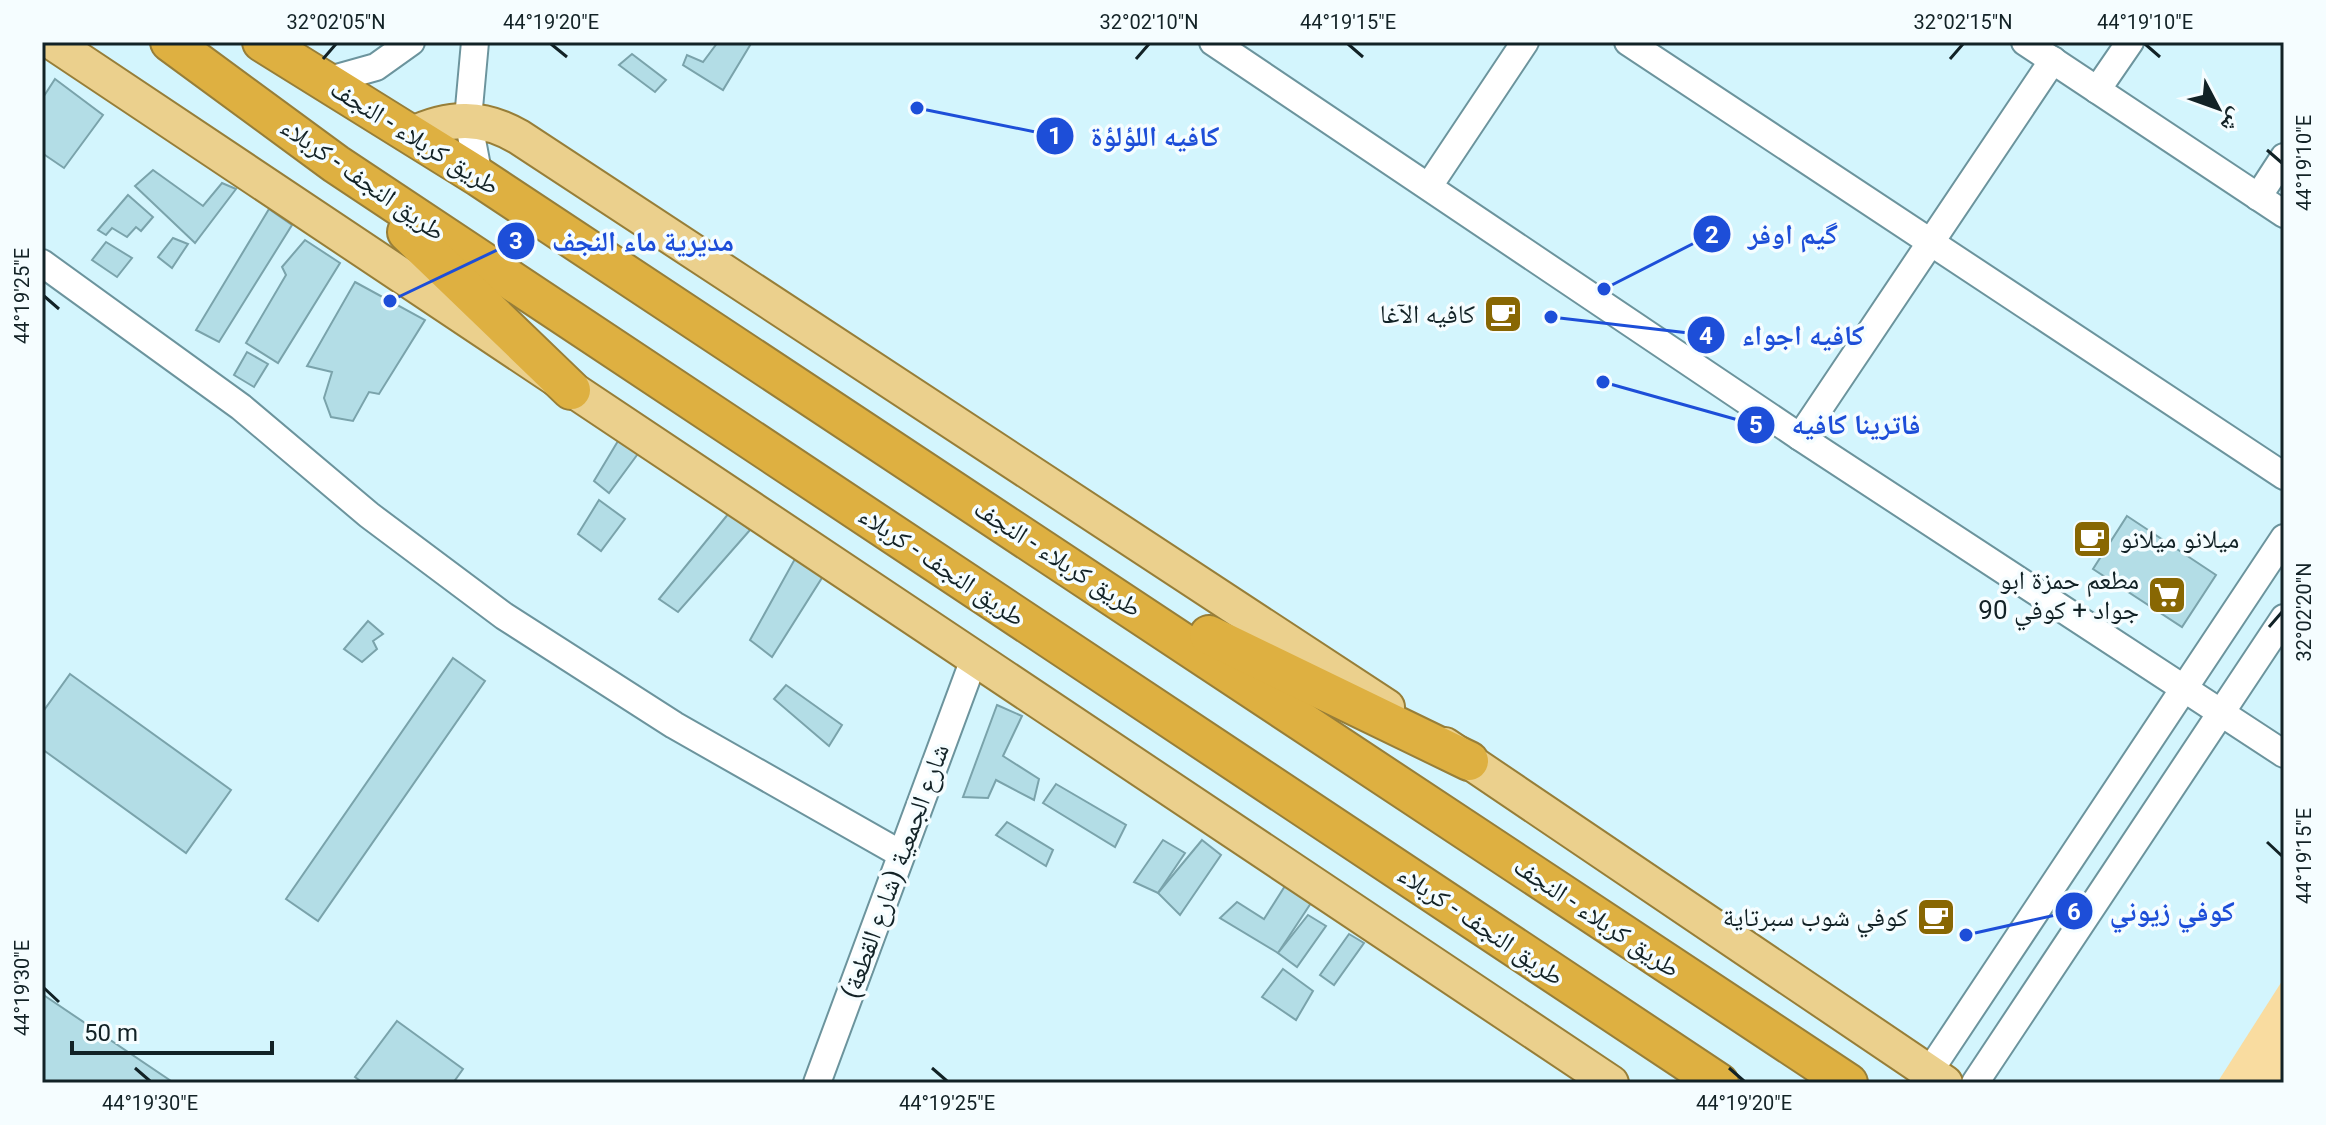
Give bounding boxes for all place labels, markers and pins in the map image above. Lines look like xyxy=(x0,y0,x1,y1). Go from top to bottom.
callout: كافيه اللؤلؤة xyxy=(1035,110,1236,162)
callout: گيم اوفر xyxy=(1692,208,1854,260)
callout: مديرية ماء النجف xyxy=(496,215,750,267)
cafe icon: كافيه الآغا xyxy=(1482,293,1524,335)
place label: كافيه الآغا xyxy=(1380,299,1475,329)
callout: كافيه اجواء xyxy=(1686,309,1881,361)
callout: فاترينا كافيه xyxy=(1736,399,1937,451)
cafe icon: ميلانو ميلانو xyxy=(2071,518,2113,560)
place label: ميلانو ميلانو xyxy=(2120,524,2239,554)
place label: مطعم حمزة ابو جواد + كوفي 90 xyxy=(1978,565,2139,631)
supermarket icon: مطعم حمزة ابو جواد + كوفي 90 xyxy=(2146,574,2188,616)
callout: كوفي زيوني xyxy=(2054,885,2251,937)
cafe icon: كوفي شوب سبرتاية xyxy=(1915,896,1957,938)
place label: كوفي شوب سبرتاية xyxy=(1723,902,1908,938)

